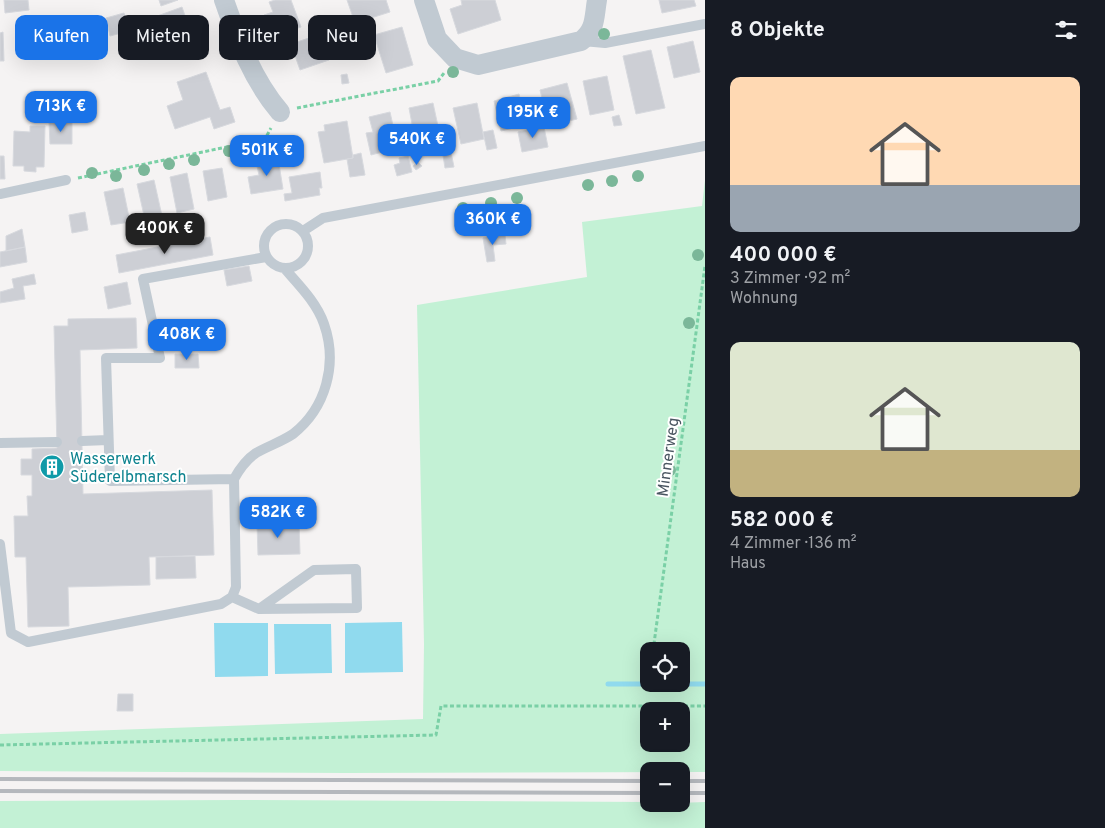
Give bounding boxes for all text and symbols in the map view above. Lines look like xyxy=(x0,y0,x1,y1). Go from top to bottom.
chip: Kaufen xyxy=(15,15,108,60)
chip: Mieten xyxy=(118,15,209,60)
chip: Filter xyxy=(219,15,298,60)
chip: Neu xyxy=(308,15,376,60)
icon: filters xyxy=(1052,16,1080,44)
text: 8 Objekte xyxy=(730,17,825,44)
pin: 713K € xyxy=(20,90,102,133)
pin: 195K € xyxy=(492,96,574,139)
text: 713K € xyxy=(36,97,86,117)
text: 195K € xyxy=(507,103,559,123)
icon: home xyxy=(860,109,950,199)
pin: 540K € xyxy=(376,124,458,166)
text: 540K € xyxy=(389,130,445,150)
pin: 501K € xyxy=(226,134,308,177)
text: 501K € xyxy=(241,141,293,161)
pin: 360K € xyxy=(452,204,534,246)
text: 360K € xyxy=(465,210,521,230)
pin: 400K € xyxy=(124,212,206,255)
text: 400K € xyxy=(137,219,193,239)
text: 400 000 € xyxy=(730,242,837,269)
text: 3 Zimmer · 92 m² xyxy=(730,269,850,289)
text: Wohnung xyxy=(730,289,798,309)
pin: 408K € xyxy=(146,318,228,361)
text: 408K € xyxy=(159,325,215,345)
icon: home xyxy=(860,374,950,464)
street label: Minnerweg xyxy=(654,416,684,498)
place label: Wasserwerk Süderelbmarsch xyxy=(70,450,187,488)
building icon: Wasserwerk Süderelbmarsch xyxy=(39,454,65,480)
pin: 582K € xyxy=(237,496,319,539)
text: 582K € xyxy=(251,503,305,523)
text: 582 000 € xyxy=(730,507,834,534)
text: 4 Zimmer · 136 m² xyxy=(730,534,856,554)
text: Haus xyxy=(730,554,766,574)
map controls xyxy=(640,642,690,812)
button: locate xyxy=(640,642,690,692)
button: + xyxy=(640,702,690,752)
button: − xyxy=(640,762,690,812)

